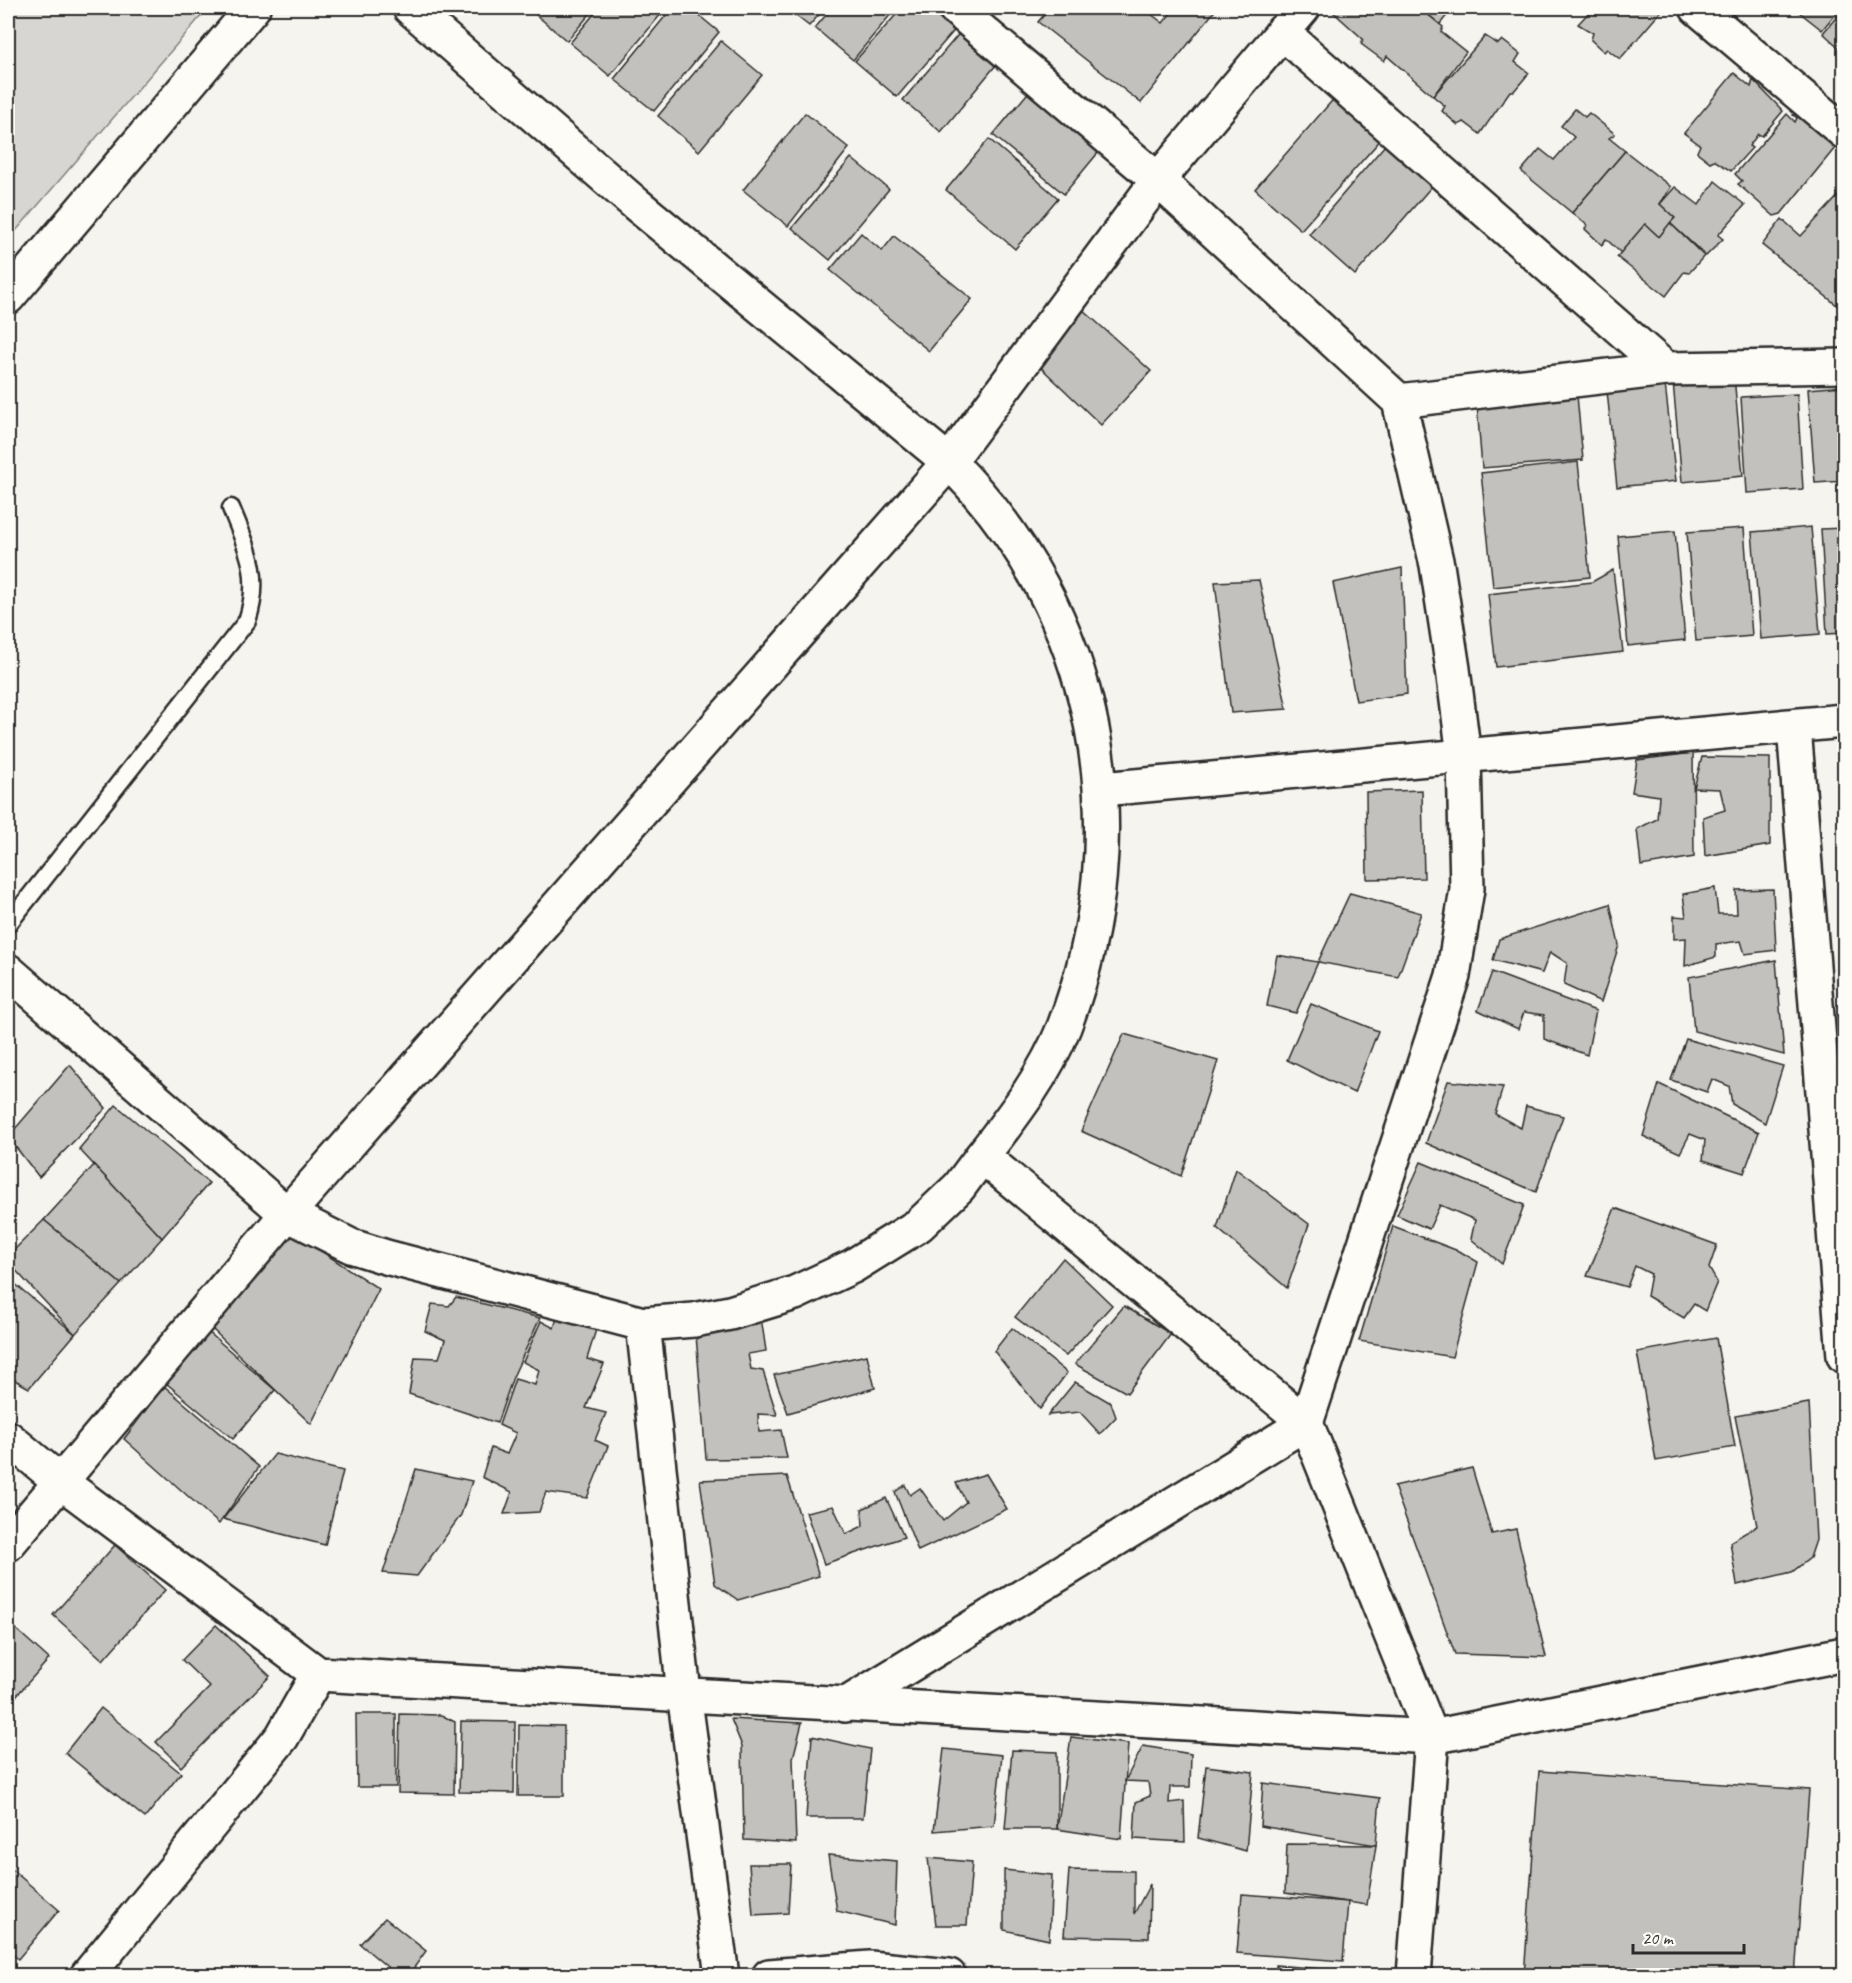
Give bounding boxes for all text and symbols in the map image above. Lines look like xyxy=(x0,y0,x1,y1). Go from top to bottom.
scale bar xyxy=(1633,1917,1744,1955)
text: 20 m xyxy=(1642,1927,1675,1949)

